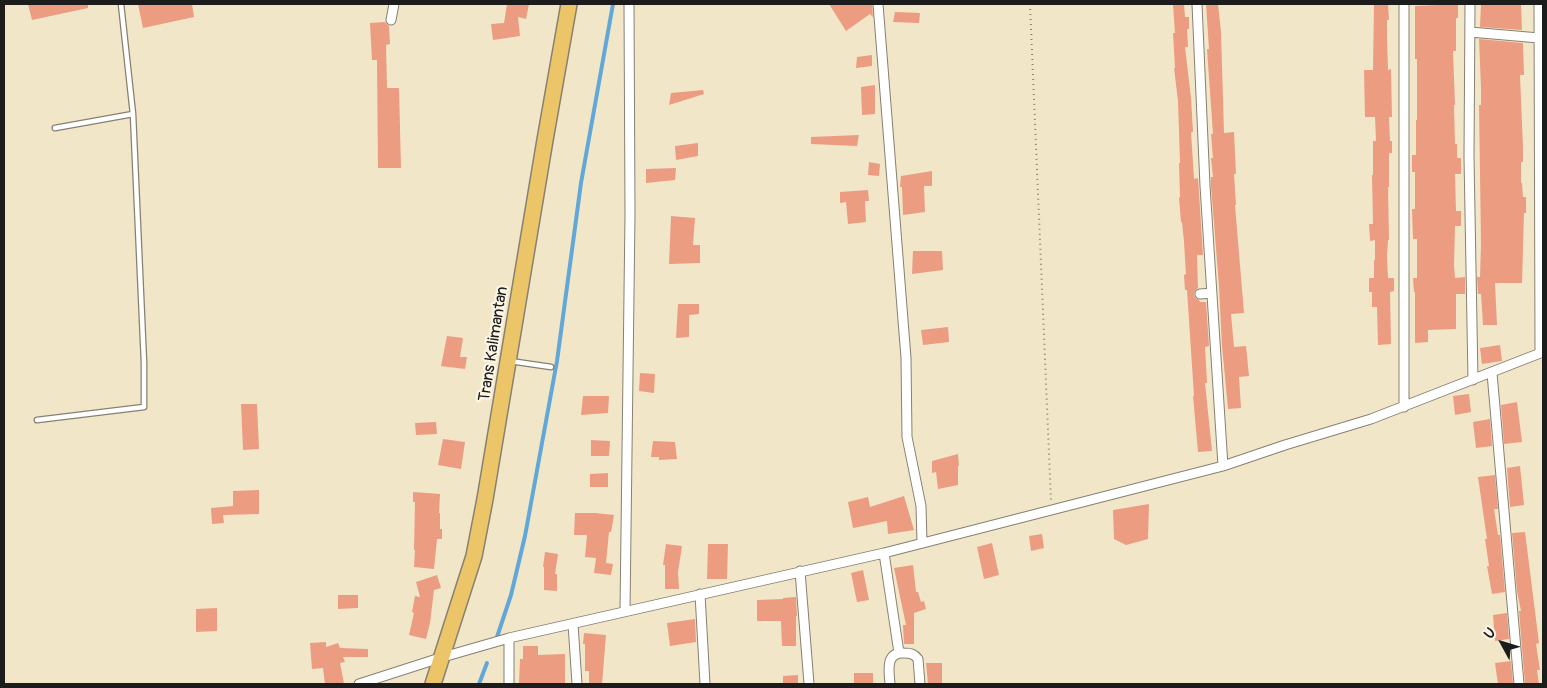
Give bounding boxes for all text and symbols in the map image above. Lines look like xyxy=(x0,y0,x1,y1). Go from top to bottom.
street label: Trans Kalimantan xyxy=(475,285,513,403)
north arrow xyxy=(1477,618,1527,668)
text: U xyxy=(1480,624,1499,642)

